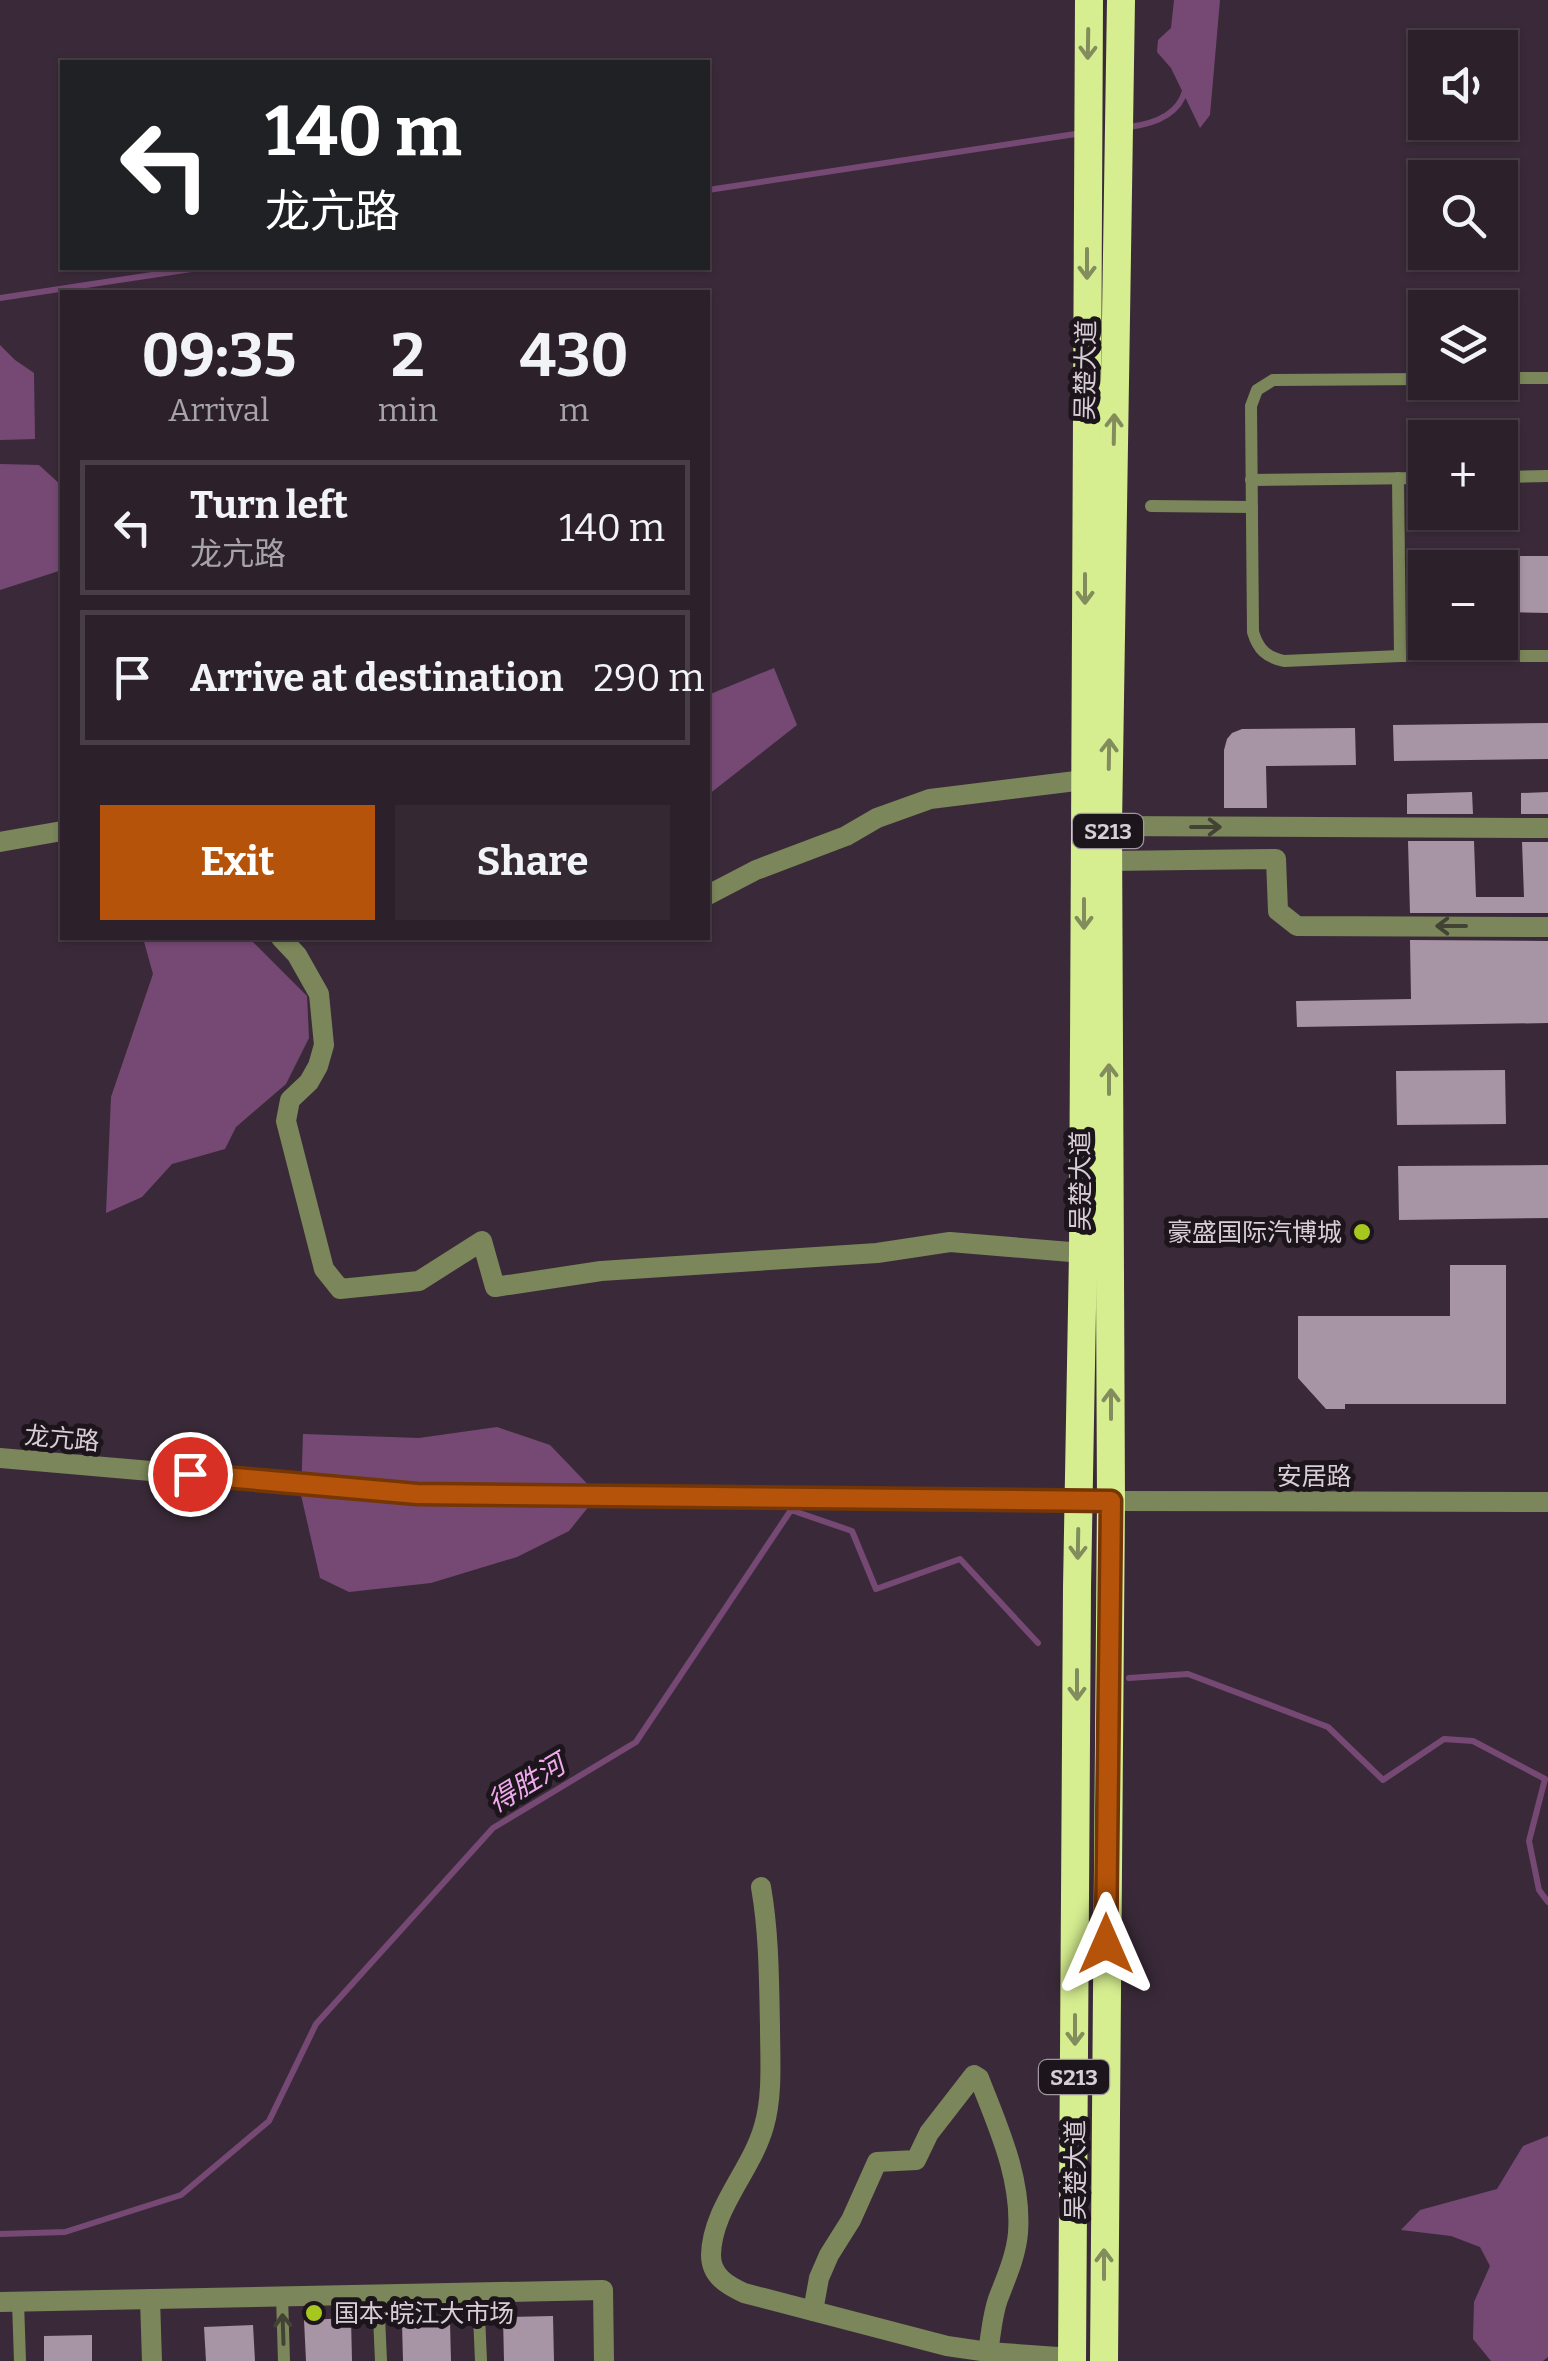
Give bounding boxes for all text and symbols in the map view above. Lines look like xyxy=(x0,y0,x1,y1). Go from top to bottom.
one-way arrow xyxy=(1079,27,1098,59)
map controls xyxy=(1408,30,1518,660)
button: sound xyxy=(1408,30,1518,140)
text: 140 m xyxy=(265,90,462,174)
icon: left xyxy=(100,100,230,230)
button: search xyxy=(1408,160,1518,270)
text: 龙亢路 xyxy=(265,185,400,239)
one-way arrow xyxy=(1078,248,1096,280)
button: layers xyxy=(1408,290,1518,400)
text: 09:35 xyxy=(141,320,296,392)
text: 2 xyxy=(391,320,425,392)
text: 430 xyxy=(519,320,629,392)
street label: 吴楚大道 xyxy=(1070,320,1102,420)
text: Arrival xyxy=(168,391,270,429)
text: min xyxy=(378,391,438,429)
text: m xyxy=(559,391,589,429)
one-way arrow xyxy=(1104,413,1124,446)
button: + xyxy=(1408,420,1518,530)
text: Turn left xyxy=(190,482,348,528)
icon: left xyxy=(105,500,160,555)
text: 140 m xyxy=(559,505,665,551)
text: 龙亢路 xyxy=(190,535,286,573)
button: − xyxy=(1408,550,1518,660)
one-way arrow xyxy=(1076,572,1094,605)
icon: arrive xyxy=(105,650,160,705)
text: Arrive at destination xyxy=(190,655,563,701)
text: 290 m xyxy=(593,655,705,701)
one-way arrow xyxy=(1100,738,1119,770)
button: Exit xyxy=(100,805,375,920)
button: Share xyxy=(395,805,670,920)
road number: S213 xyxy=(1073,814,1143,848)
one-way arrow xyxy=(1189,817,1221,836)
one-way arrow xyxy=(1074,898,1094,930)
one-way arrow xyxy=(1435,916,1468,936)
one-way arrow xyxy=(1100,1063,1119,1095)
street label: 吴楚大道 xyxy=(1066,1131,1096,1231)
place label: 豪盛国际汽博城 xyxy=(1167,1218,1342,1248)
marker: 豪盛国际汽博城 xyxy=(1351,1221,1373,1243)
one-way arrow xyxy=(1102,1388,1120,1420)
street label: 龙亢路 xyxy=(23,1421,101,1457)
pin xyxy=(148,1432,233,1517)
icon: arrive xyxy=(163,1447,218,1502)
street label: 安居路 xyxy=(1276,1462,1352,1492)
one-way arrow xyxy=(1068,1526,1088,1559)
one-way arrow xyxy=(1068,1668,1086,1701)
water label: 得胜河 xyxy=(482,1745,575,1819)
position arrow xyxy=(1054,1892,1158,1996)
one-way arrow xyxy=(1066,2014,1084,2046)
road number: S213 xyxy=(1039,2060,1109,2094)
street label: 吴楚大道 xyxy=(1061,2120,1091,2220)
one-way arrow xyxy=(1094,2248,1114,2280)
place label: 国本·皖江大市场 xyxy=(334,2299,514,2329)
marker: 国本·皖江大市场 xyxy=(303,2302,325,2324)
one-way arrow xyxy=(273,2313,292,2345)

